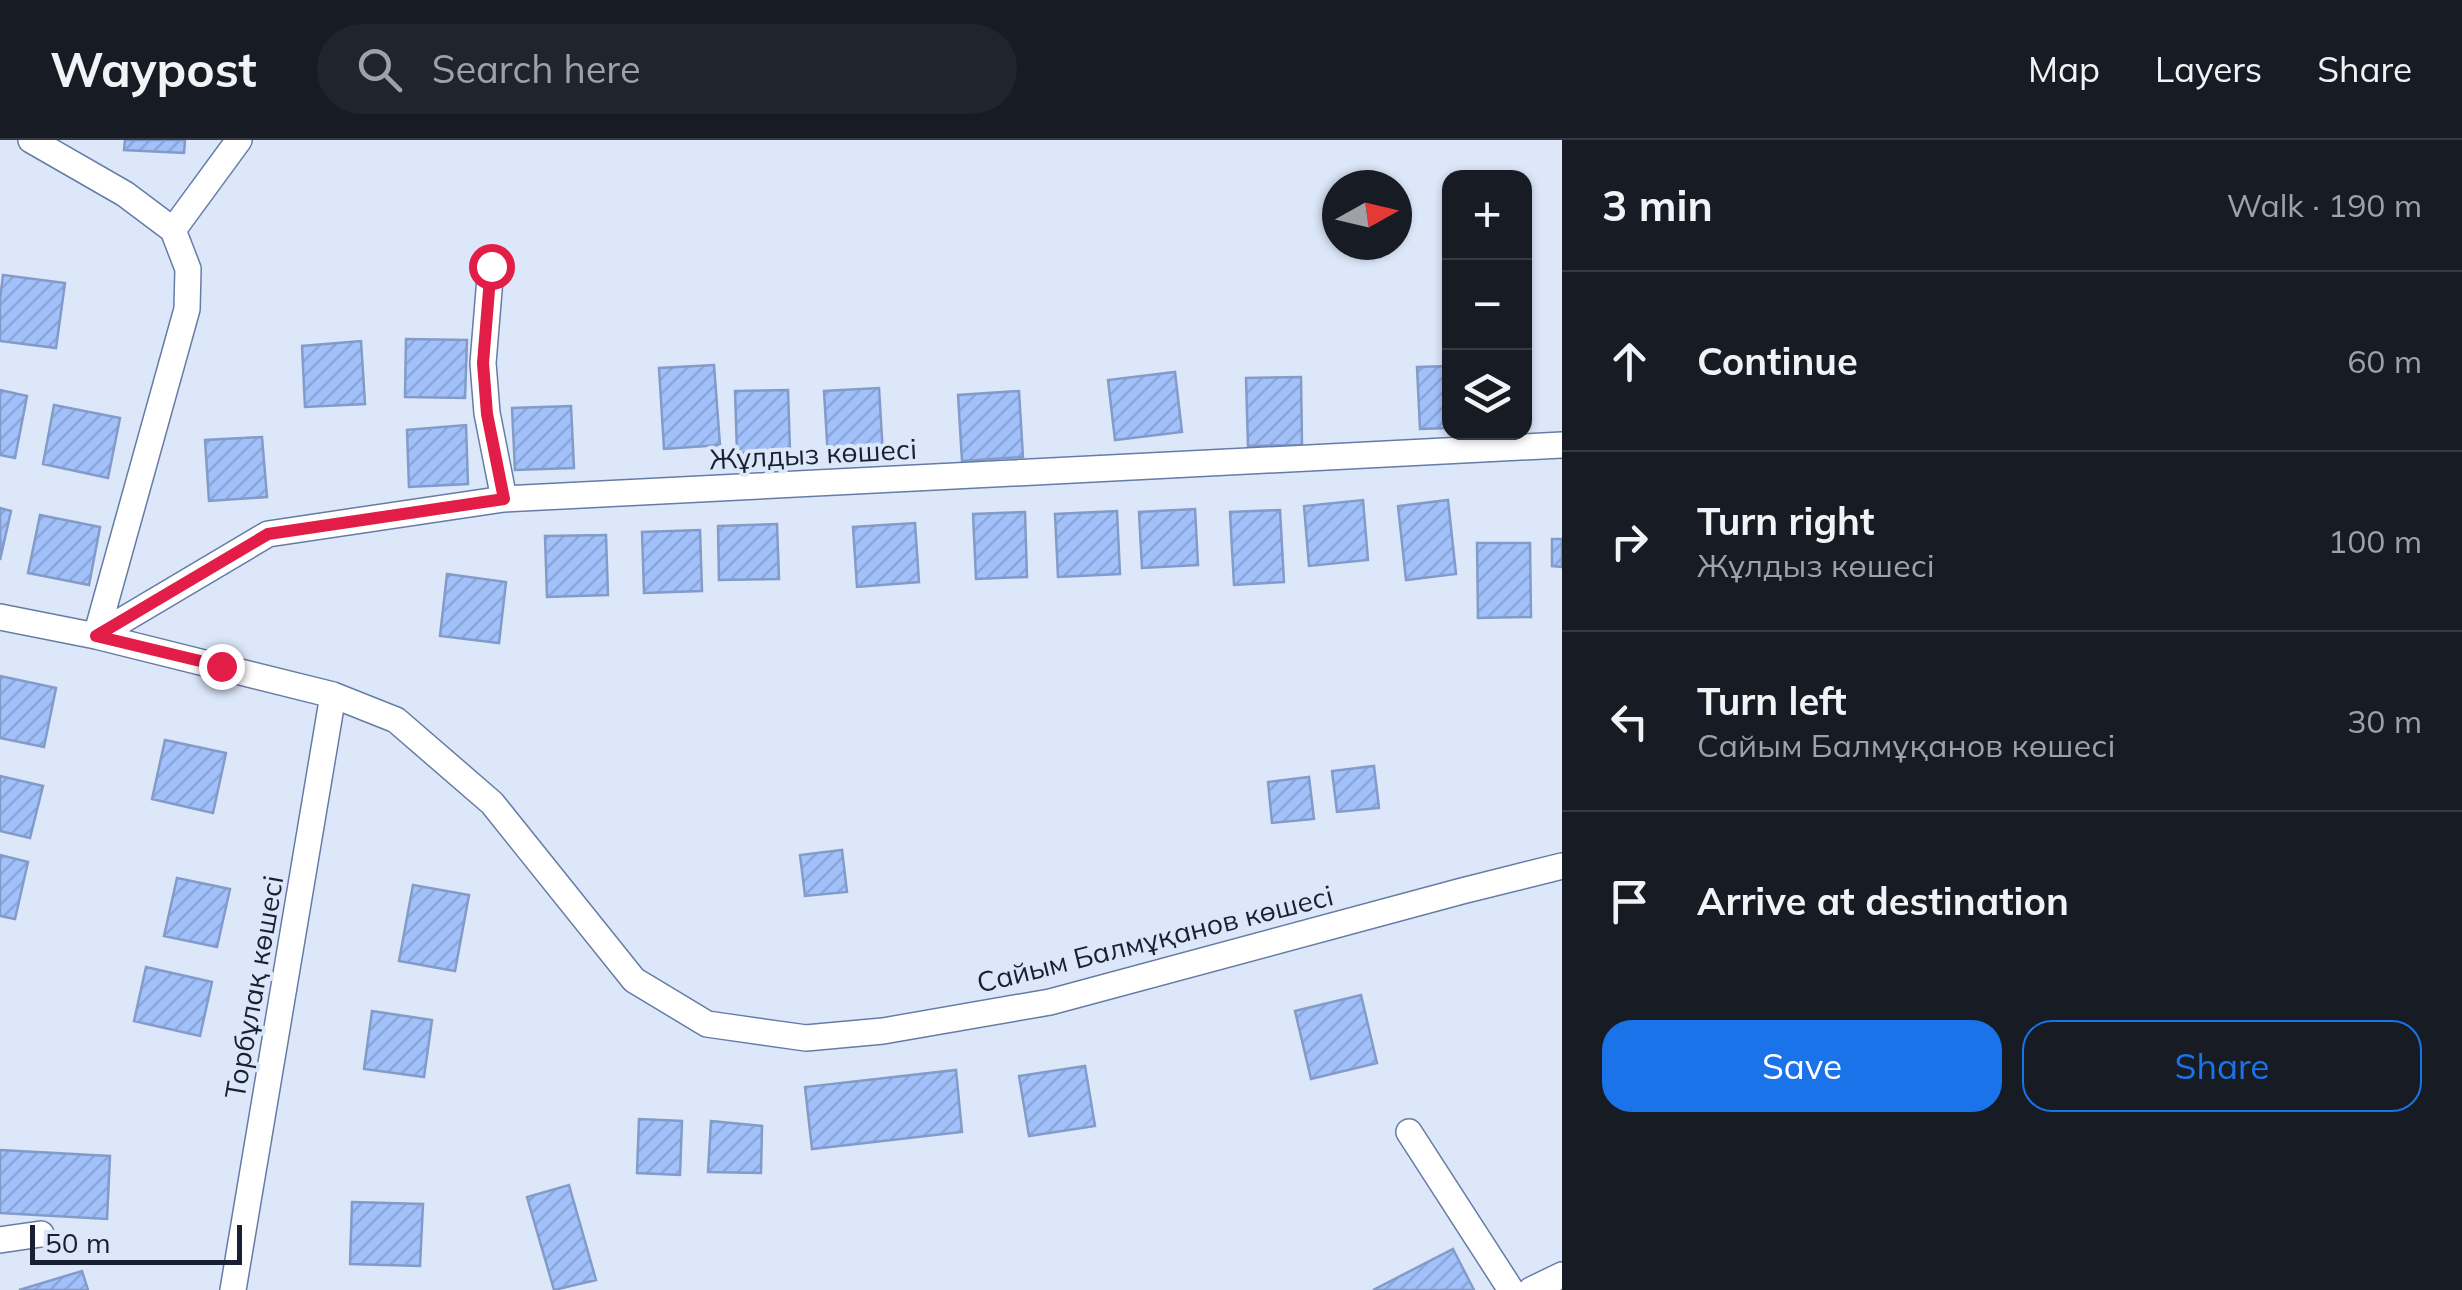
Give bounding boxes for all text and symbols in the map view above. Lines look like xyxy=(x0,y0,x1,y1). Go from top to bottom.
search box xyxy=(317,24,1017,114)
text: Waypost xyxy=(50,39,257,99)
icon: search xyxy=(352,42,407,97)
text: Search here xyxy=(432,45,641,93)
text: Map xyxy=(2028,47,2100,91)
text: Layers xyxy=(2155,47,2262,91)
text: Share xyxy=(2317,47,2412,91)
north arrow xyxy=(1322,170,1412,260)
map controls xyxy=(1442,170,1532,440)
button: + xyxy=(1442,170,1532,260)
text: 3 min xyxy=(1602,179,1713,232)
text: Walk · 190 m xyxy=(2227,185,2422,225)
route start xyxy=(469,244,515,290)
button: − xyxy=(1442,260,1532,350)
icon: ahead xyxy=(1602,334,1657,389)
text: Continue xyxy=(1697,337,1858,385)
text: 60 m xyxy=(2347,341,2422,381)
button: layers xyxy=(1442,350,1532,440)
street label: Жұлдыз көшесі xyxy=(708,431,918,476)
text: Turn right xyxy=(1697,497,1874,545)
icon: right xyxy=(1602,514,1657,569)
text: 100 m xyxy=(2328,521,2422,561)
text: Жұлдыз көшесі xyxy=(1697,545,1935,585)
route end xyxy=(199,644,245,690)
text: Turn left xyxy=(1697,677,1847,725)
icon: left xyxy=(1602,694,1657,749)
text: 30 m xyxy=(2347,701,2422,741)
text: Сайым Балмұқанов көшесі xyxy=(1697,725,2115,765)
street label: Торбұлақ көшесі xyxy=(217,872,290,1101)
icon: arrive xyxy=(1602,874,1657,929)
street label: Сайым Балмұқанов көшесі xyxy=(973,877,1337,1000)
text: Arrive at destination xyxy=(1697,877,2069,925)
button: Save xyxy=(1602,1020,2002,1112)
button: Share xyxy=(2022,1020,2422,1112)
scale bar xyxy=(30,1220,242,1264)
text: 50 m xyxy=(45,1225,111,1260)

